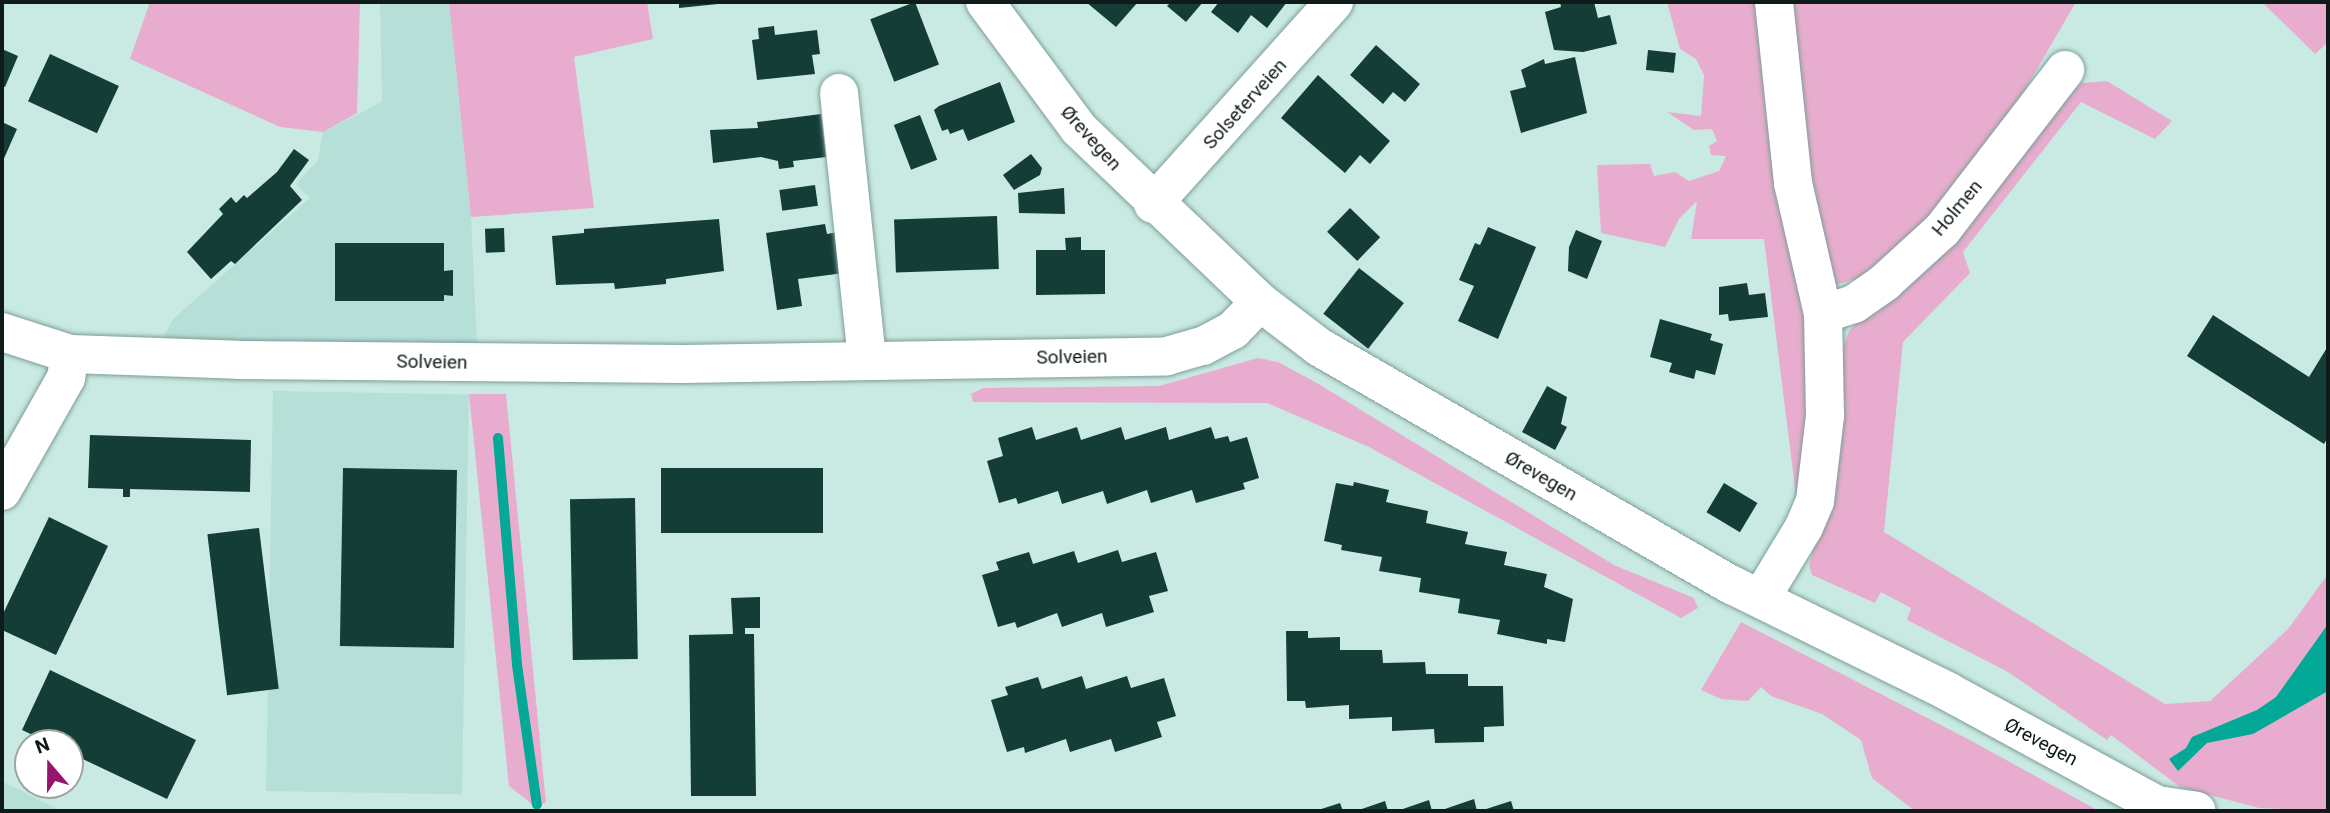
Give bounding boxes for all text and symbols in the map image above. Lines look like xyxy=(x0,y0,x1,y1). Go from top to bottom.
street label: Solseterveien xyxy=(1198,54,1292,154)
street label: Ørevegen xyxy=(1056,101,1126,175)
street label: Holmen xyxy=(1927,175,1987,241)
street label: Solveien xyxy=(1036,345,1108,369)
street label: Solveien xyxy=(396,350,468,374)
street label: Ørevegen xyxy=(1501,446,1581,506)
street label: Ørevegen xyxy=(2000,713,2082,771)
north arrow xyxy=(14,729,84,799)
text: N xyxy=(32,733,53,759)

